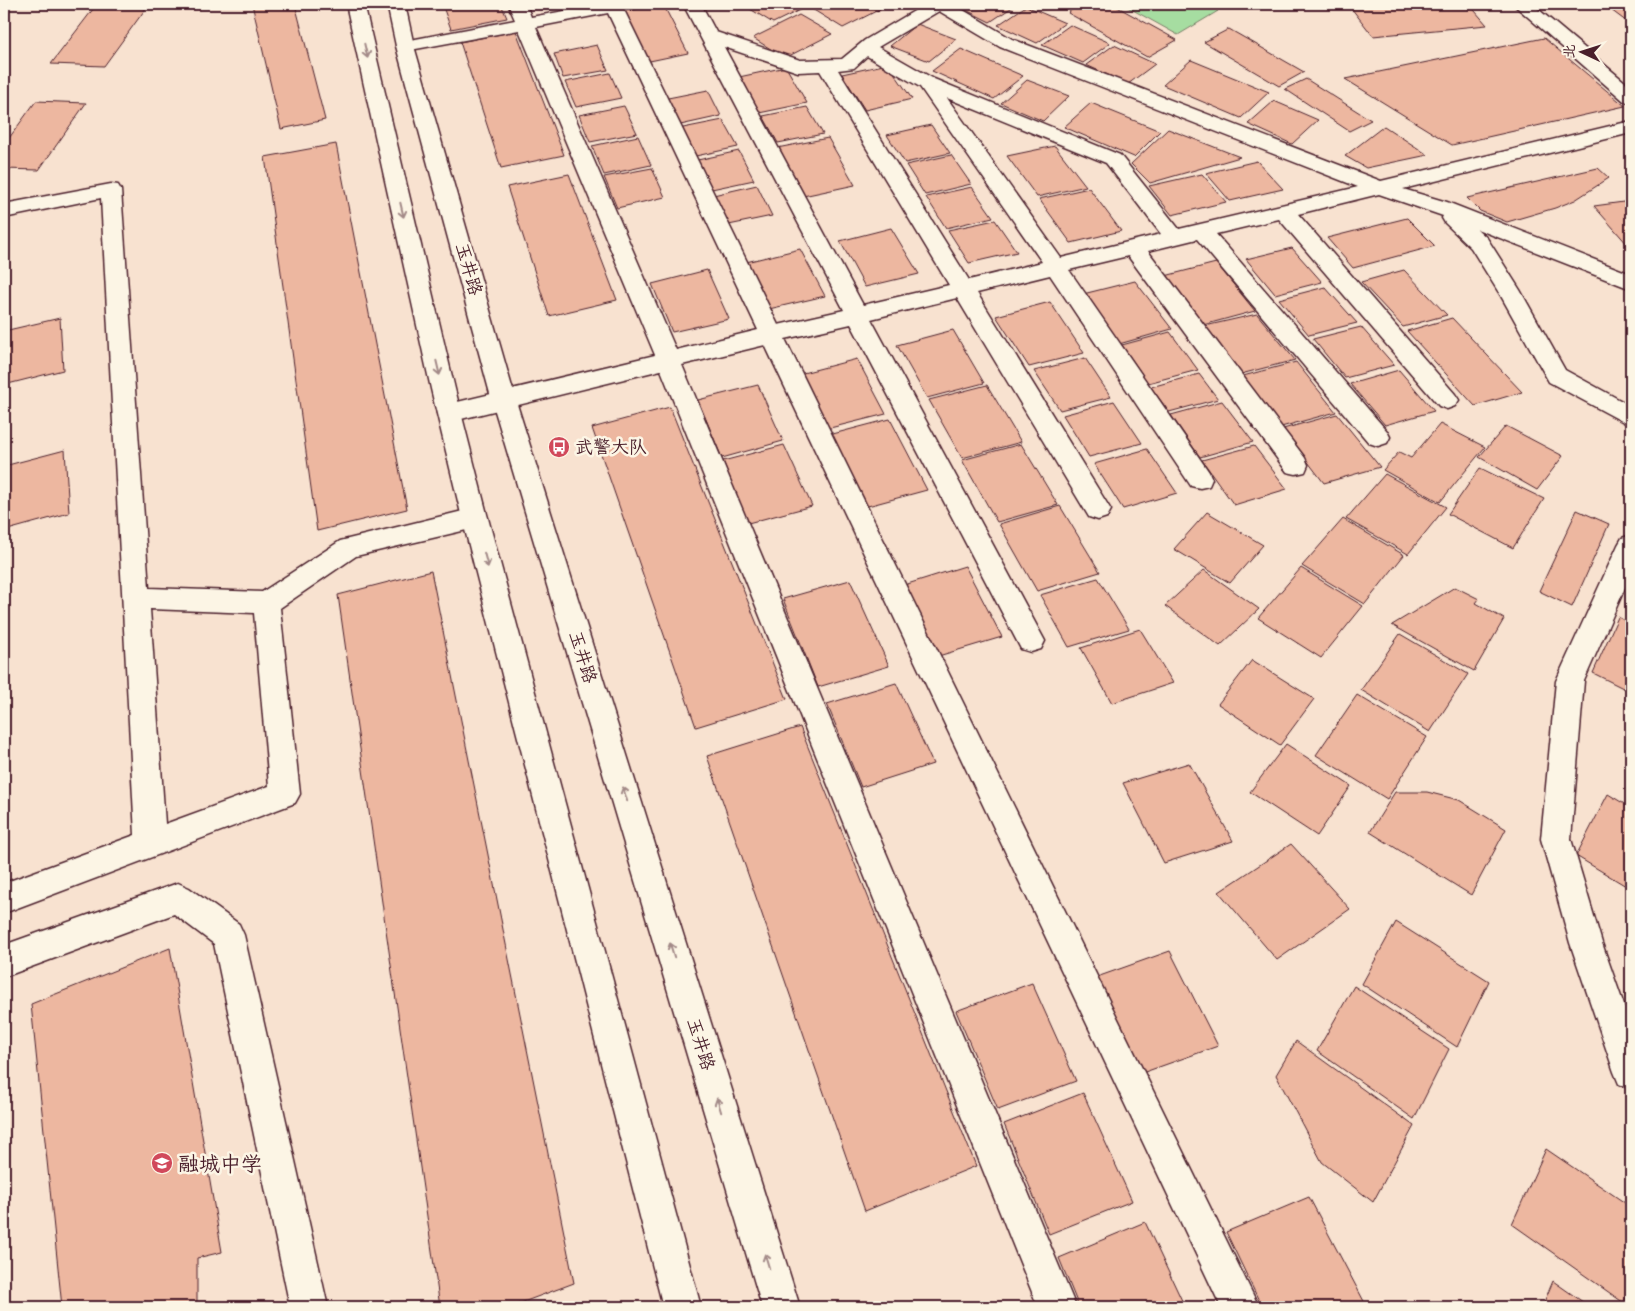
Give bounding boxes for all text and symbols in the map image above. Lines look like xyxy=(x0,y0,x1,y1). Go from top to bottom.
north arrow xyxy=(1558,28,1608,78)
one-way arrow xyxy=(361,43,371,59)
text: 北 xyxy=(1561,44,1578,59)
one-way arrow xyxy=(398,201,407,217)
street label: 玉井路 xyxy=(451,240,487,298)
one-way arrow xyxy=(434,360,443,376)
bus stop icon: 武警大队 xyxy=(547,435,571,459)
place label: 武警大队 xyxy=(575,436,647,458)
one-way arrow xyxy=(481,551,491,567)
street label: 玉井路 xyxy=(565,628,601,686)
one-way arrow xyxy=(619,787,629,803)
one-way arrow xyxy=(667,942,676,958)
street label: 玉井路 xyxy=(683,1015,719,1073)
one-way arrow xyxy=(714,1098,724,1114)
school or university icon: 融城中学 xyxy=(150,1151,174,1175)
place label: 融城中学 xyxy=(178,1151,262,1176)
one-way arrow xyxy=(761,1253,771,1269)

